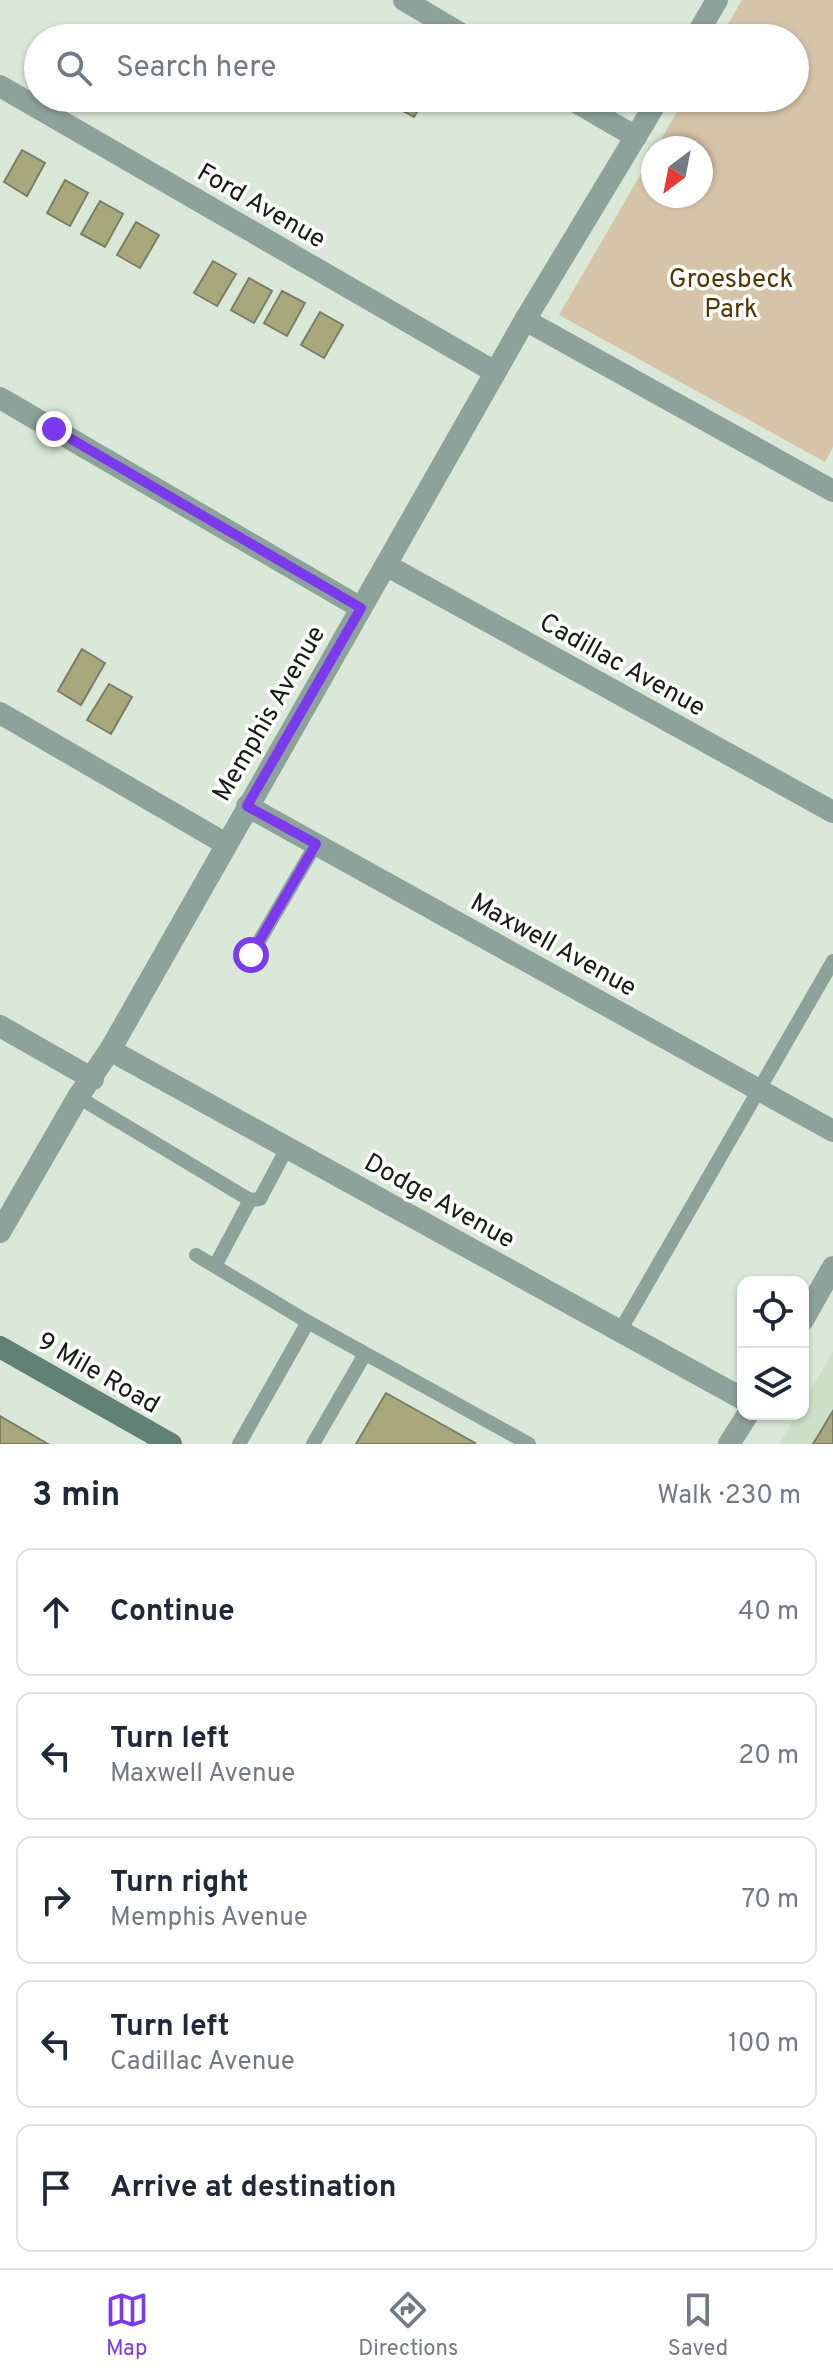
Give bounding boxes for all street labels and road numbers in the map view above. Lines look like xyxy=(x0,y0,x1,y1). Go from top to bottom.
street label: Ford Avenue xyxy=(191,157,331,257)
street label: Cadillac Avenue xyxy=(533,607,711,725)
street label: Memphis Avenue xyxy=(206,620,334,808)
street label: Maxwell Avenue xyxy=(464,887,642,1006)
street label: Dodge Avenue xyxy=(358,1147,520,1257)
street label: 9 Mile Road xyxy=(31,1326,165,1423)

